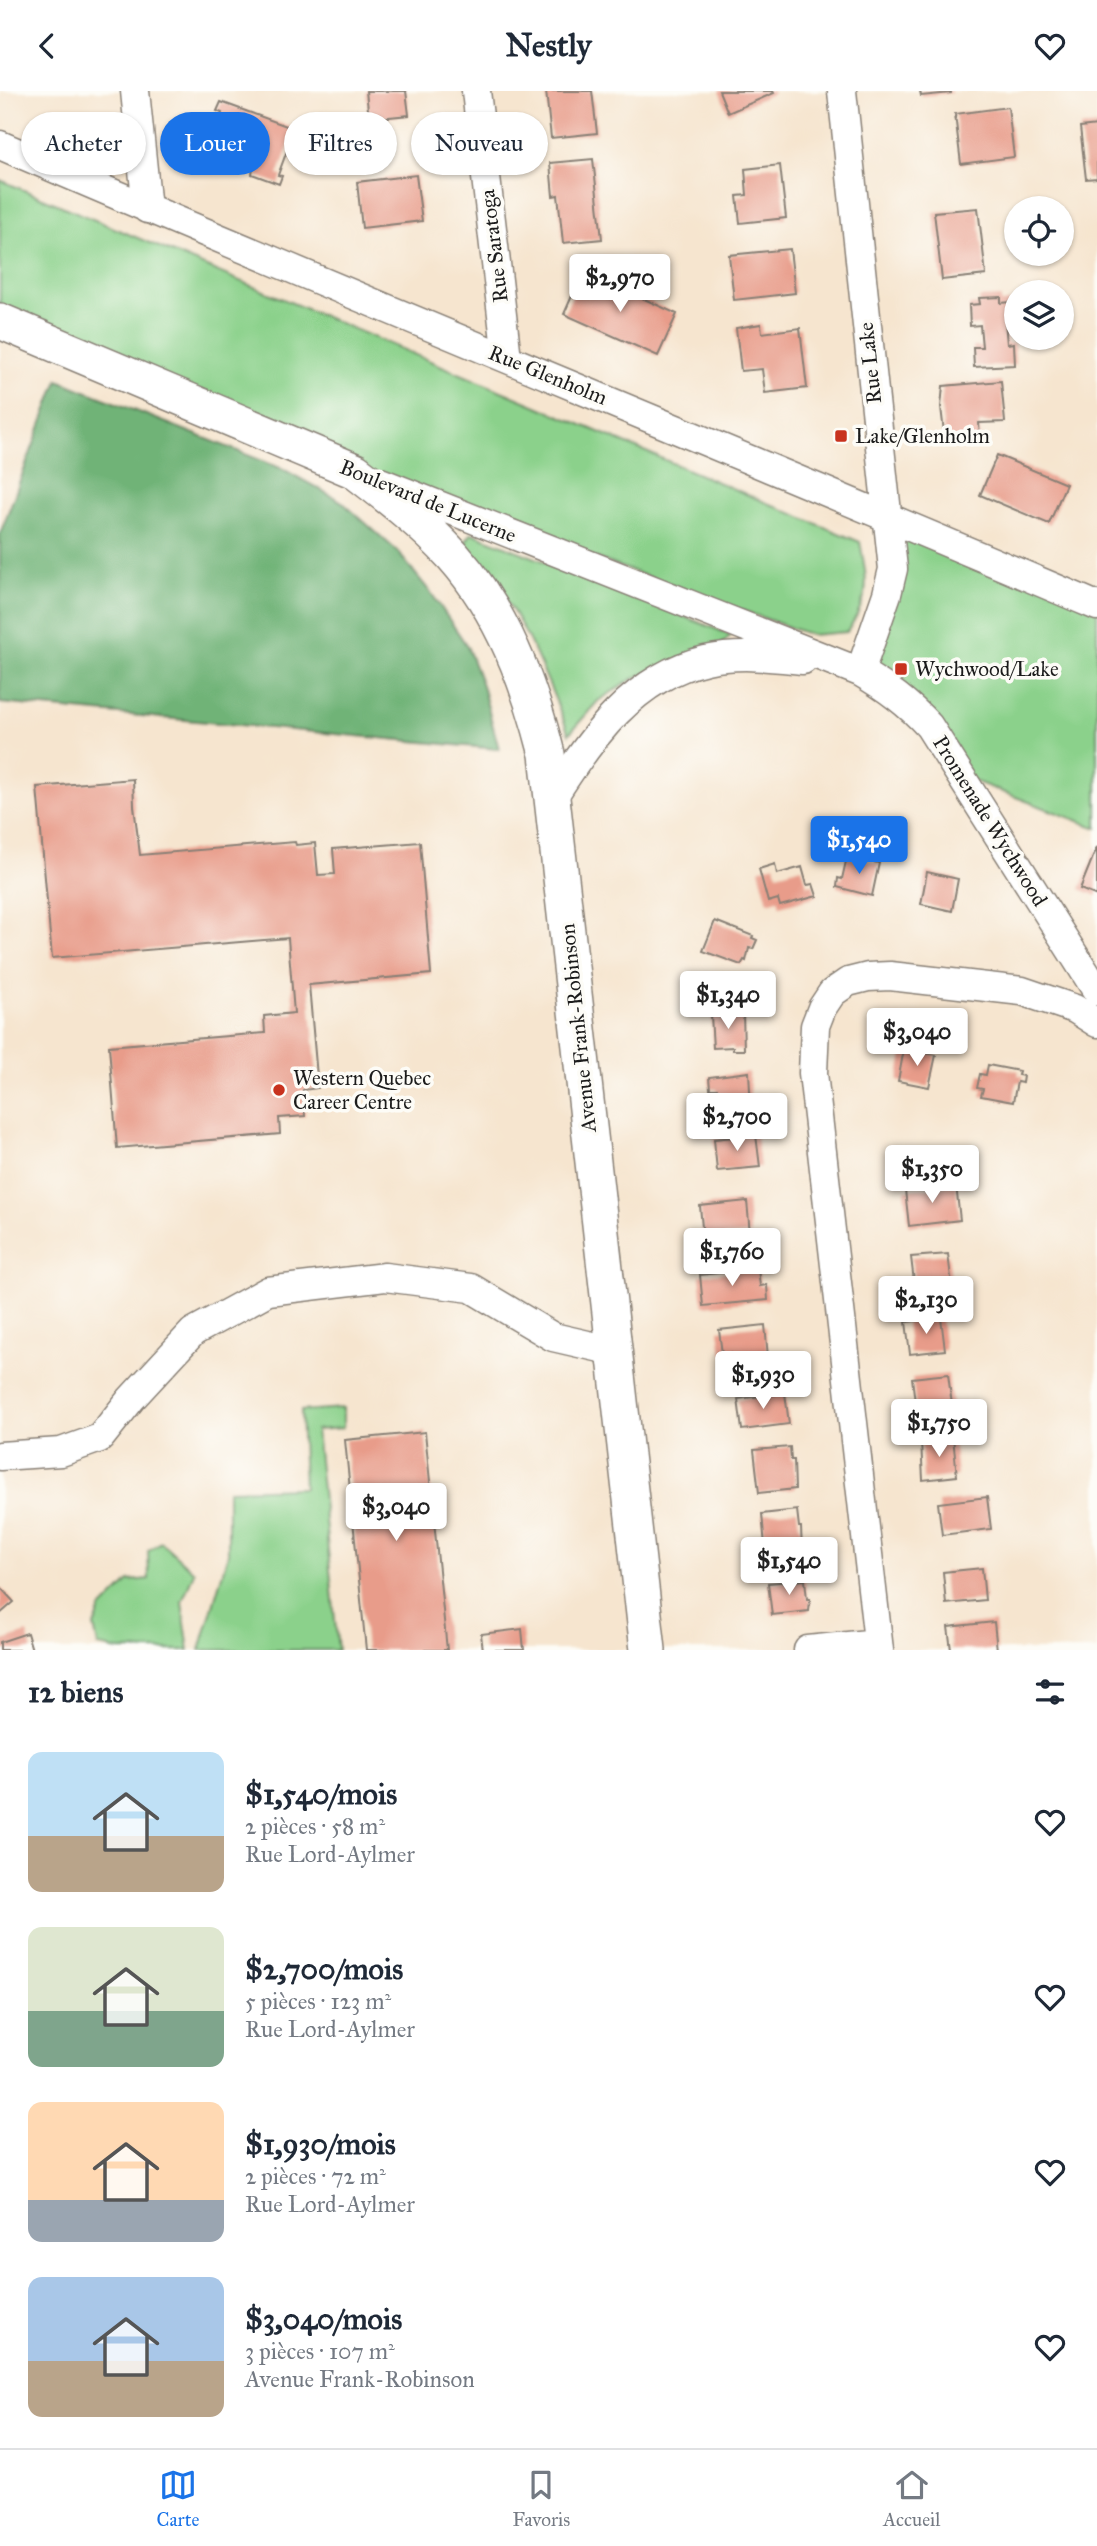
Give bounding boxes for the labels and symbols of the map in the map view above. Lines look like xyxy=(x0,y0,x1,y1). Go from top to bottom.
street label: Rue Saratoga xyxy=(474,188,514,304)
pin: $2,970 xyxy=(563,255,677,314)
street label: Rue Lake xyxy=(853,321,887,405)
street label: Rue Glenholm xyxy=(485,339,611,411)
place label: Lake/Glenholm xyxy=(855,423,990,449)
marker: Lake/Glenholm xyxy=(833,428,849,444)
street label: Boulevard de Lucerne xyxy=(336,454,520,548)
place label: Wychwood/Lake xyxy=(915,656,1059,682)
marker: Wychwood/Lake xyxy=(893,661,909,677)
street label: Promenade Wychwood xyxy=(927,731,1053,911)
pin: $1,540 xyxy=(802,817,916,876)
street label: Avenue Frank-Robinson xyxy=(554,922,602,1135)
pin: $1,340 xyxy=(671,971,785,1031)
pin: $3,040 xyxy=(860,1009,974,1068)
place label: Western Quebec Career Centre xyxy=(293,1065,431,1115)
marker: Western Quebec Career Centre xyxy=(271,1082,287,1098)
pin: $2,700 xyxy=(680,1093,794,1153)
pin: $1,350 xyxy=(875,1145,989,1205)
pin: $1,760 xyxy=(675,1229,789,1288)
pin: $2,130 xyxy=(869,1277,983,1336)
pin: $1,930 xyxy=(706,1351,820,1411)
pin: $1,750 xyxy=(882,1399,996,1459)
pin: $3,040 xyxy=(339,1483,453,1543)
pin: $1,540 xyxy=(732,1537,846,1597)

